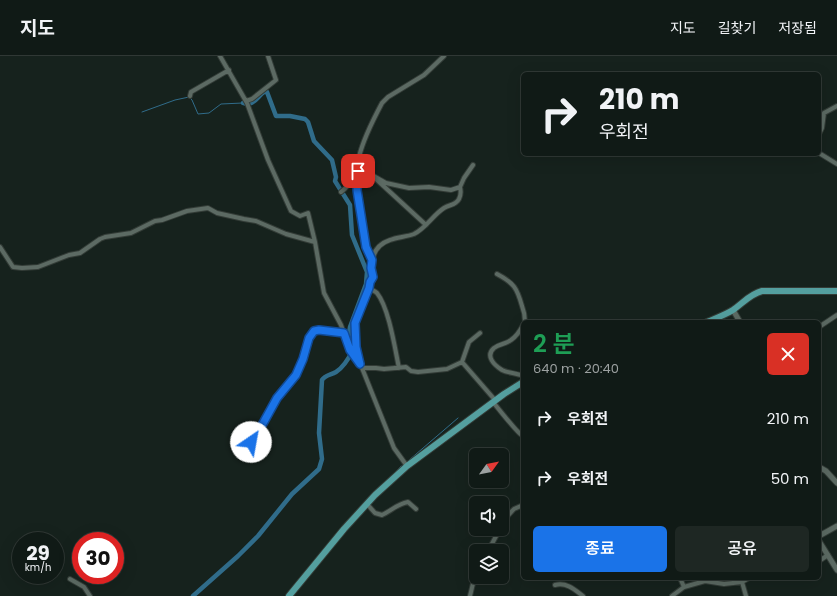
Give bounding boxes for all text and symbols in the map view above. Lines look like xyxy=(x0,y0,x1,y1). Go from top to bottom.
text: 지도 xyxy=(20,15,55,42)
text: 지도 xyxy=(670,18,696,38)
text: 길찾기 xyxy=(718,18,756,38)
text: 저장됨 xyxy=(778,18,817,38)
text: 210 m xyxy=(599,80,679,119)
icon: right xyxy=(533,88,585,140)
text: 우회전 xyxy=(599,119,649,144)
pin xyxy=(341,154,375,188)
icon: arrive xyxy=(347,160,369,182)
text: 2 분 xyxy=(533,327,575,360)
button: close xyxy=(767,333,809,375)
text: 640 m · 20:40 xyxy=(533,359,619,378)
icon: right xyxy=(533,407,555,429)
text: 우회전 xyxy=(567,408,608,429)
text: 210 m xyxy=(767,408,809,429)
position arrow xyxy=(230,421,272,463)
north arrow xyxy=(469,448,509,488)
map controls xyxy=(469,448,509,584)
icon: right xyxy=(533,467,555,489)
text: 우회전 xyxy=(567,468,608,489)
text: 50 m xyxy=(771,468,809,489)
button: sound xyxy=(469,496,509,536)
button: 종료 xyxy=(533,526,667,572)
button: 공유 xyxy=(675,526,809,572)
speed limit sign: 30 xyxy=(72,532,124,584)
text: 29 xyxy=(26,539,50,567)
button: layers xyxy=(469,544,509,584)
text: km/h xyxy=(25,560,51,575)

